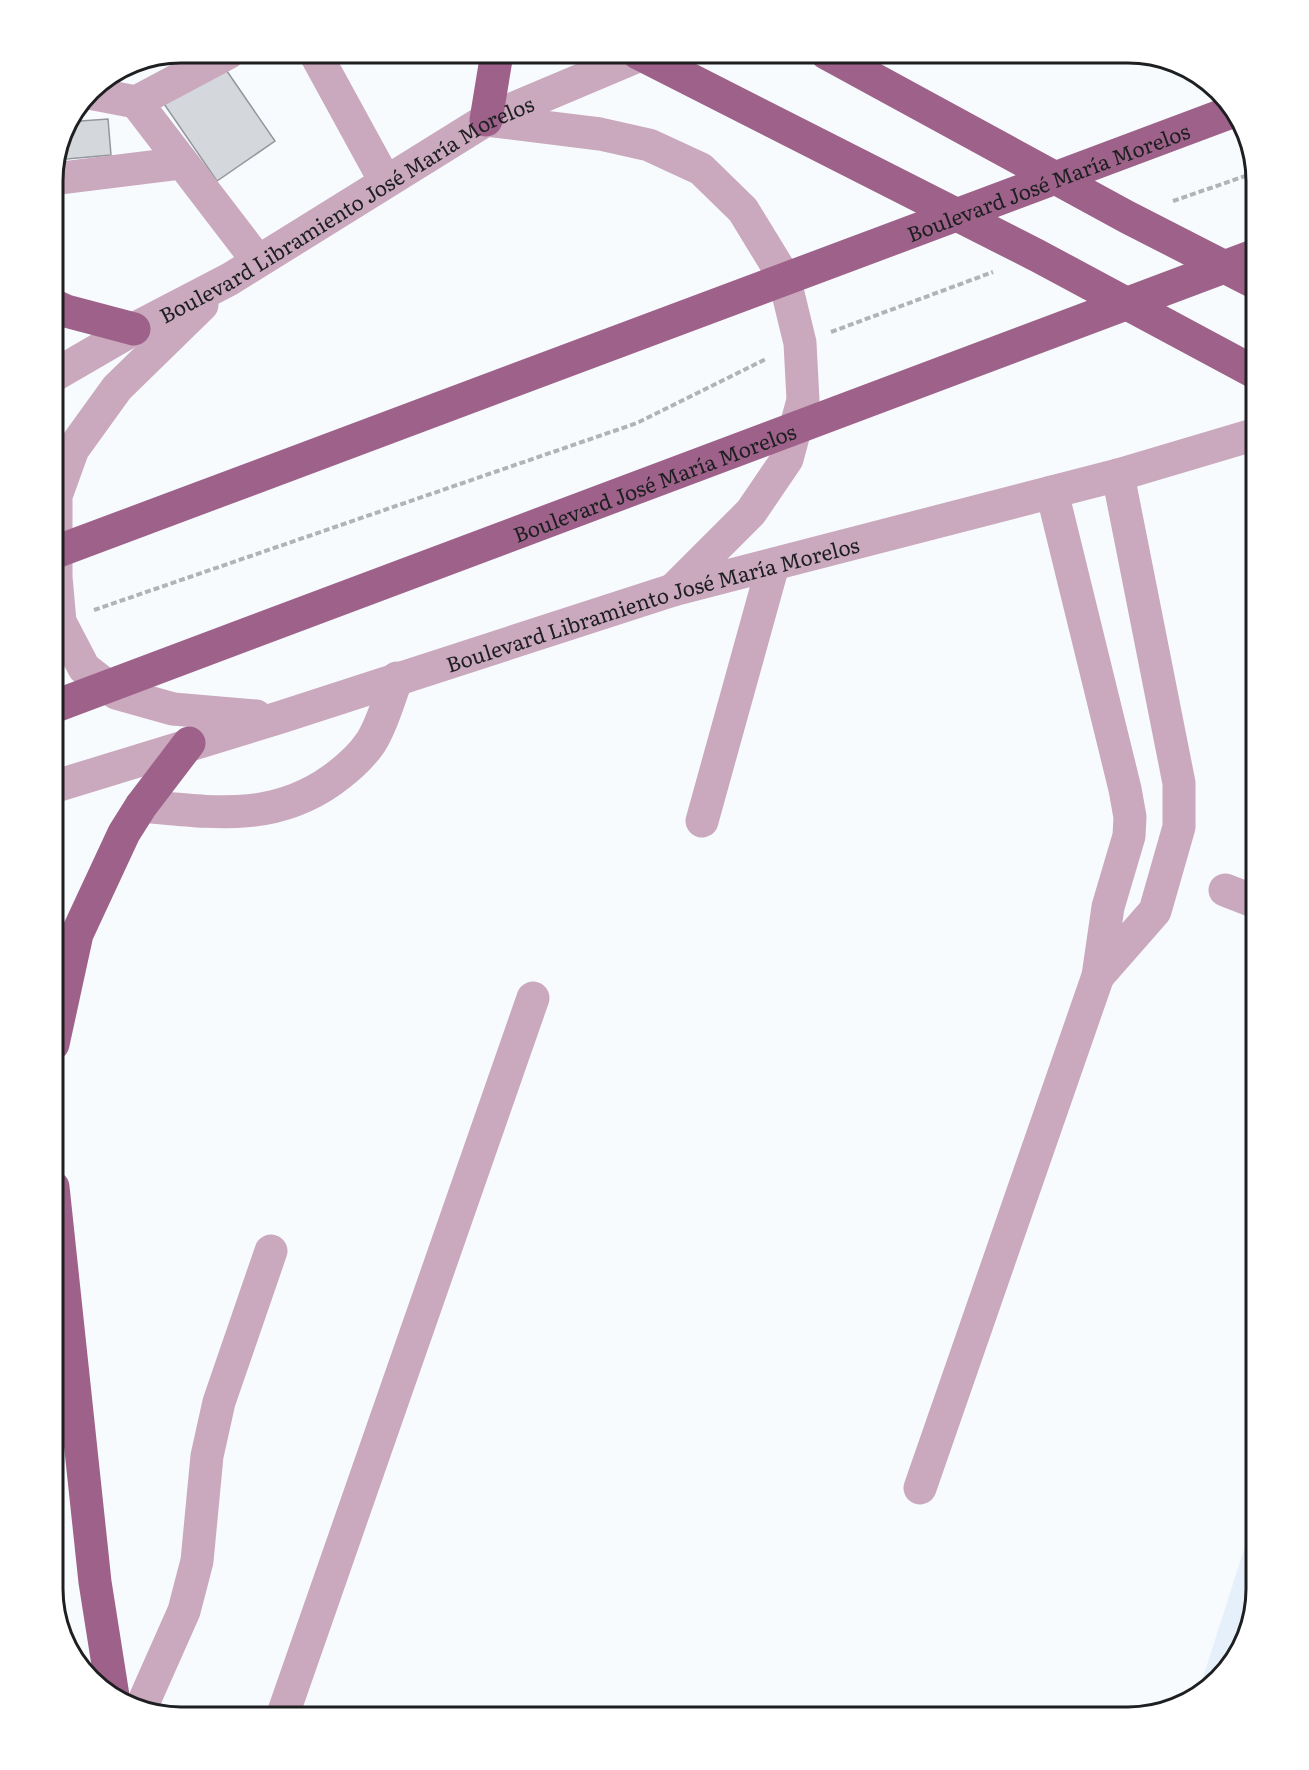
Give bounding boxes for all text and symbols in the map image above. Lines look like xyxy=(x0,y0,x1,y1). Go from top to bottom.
street label: Boulevard Libramiento José María Morelos xyxy=(153,86,538,329)
street label: Boulevard José María Morelos xyxy=(902,114,1194,248)
street label: Boulevard José María Morelos xyxy=(508,414,800,548)
street label: Boulevard Libramiento José María Morelos xyxy=(441,527,862,678)

